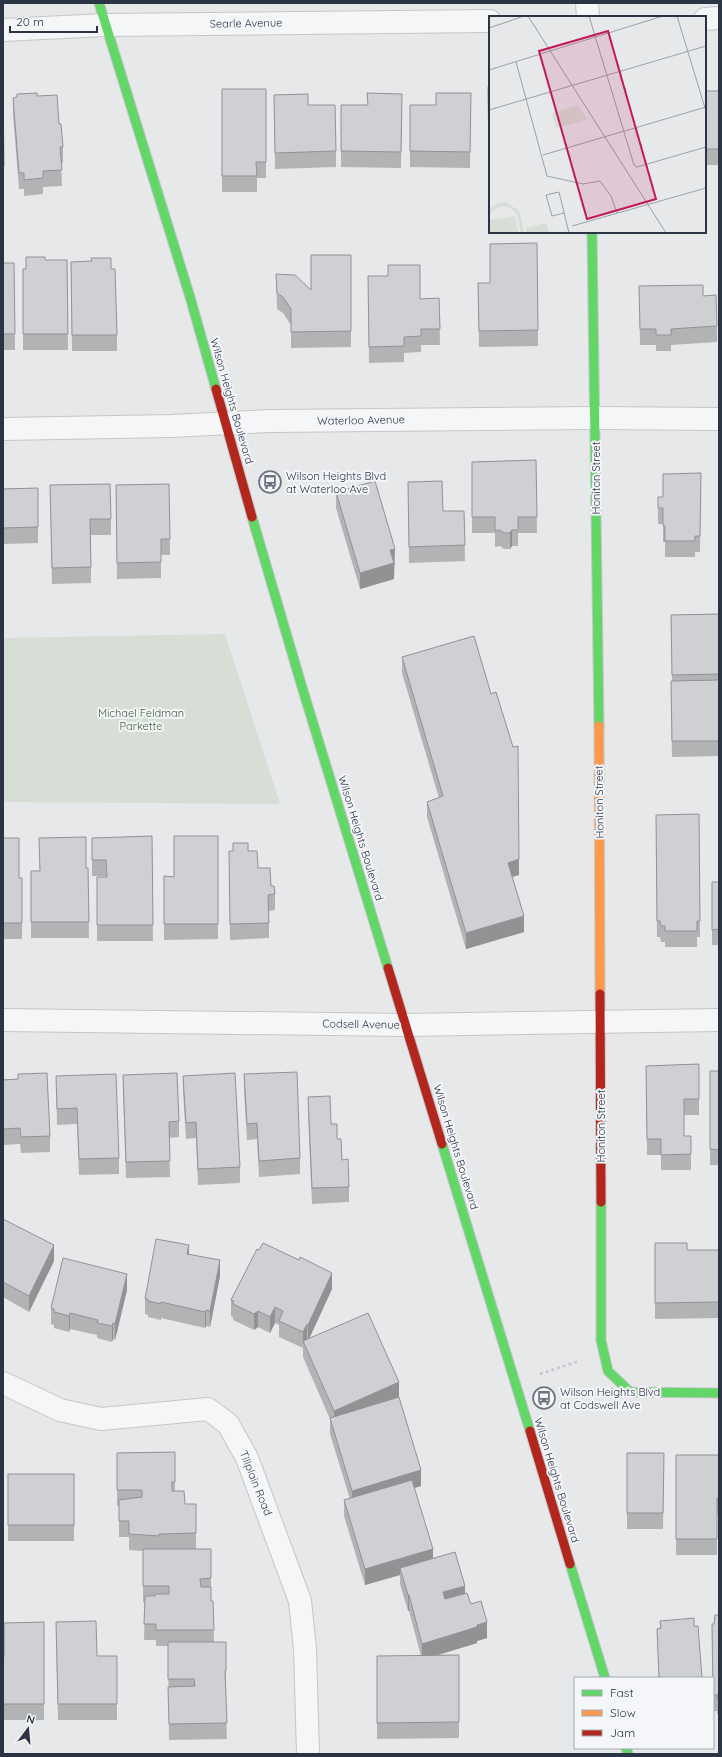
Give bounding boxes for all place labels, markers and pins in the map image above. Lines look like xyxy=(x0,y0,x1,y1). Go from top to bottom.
bus stop icon: Wilson Heights Blvd at Waterloo Ave xyxy=(257,469,283,495)
place label: Wilson Heights Blvd at Waterloo Ave xyxy=(286,469,386,496)
bus stop icon: Wilson Heights Blvd at Codswell Ave xyxy=(531,1385,557,1411)
place label: Wilson Heights Blvd at Codswell Ave xyxy=(560,1385,660,1412)

